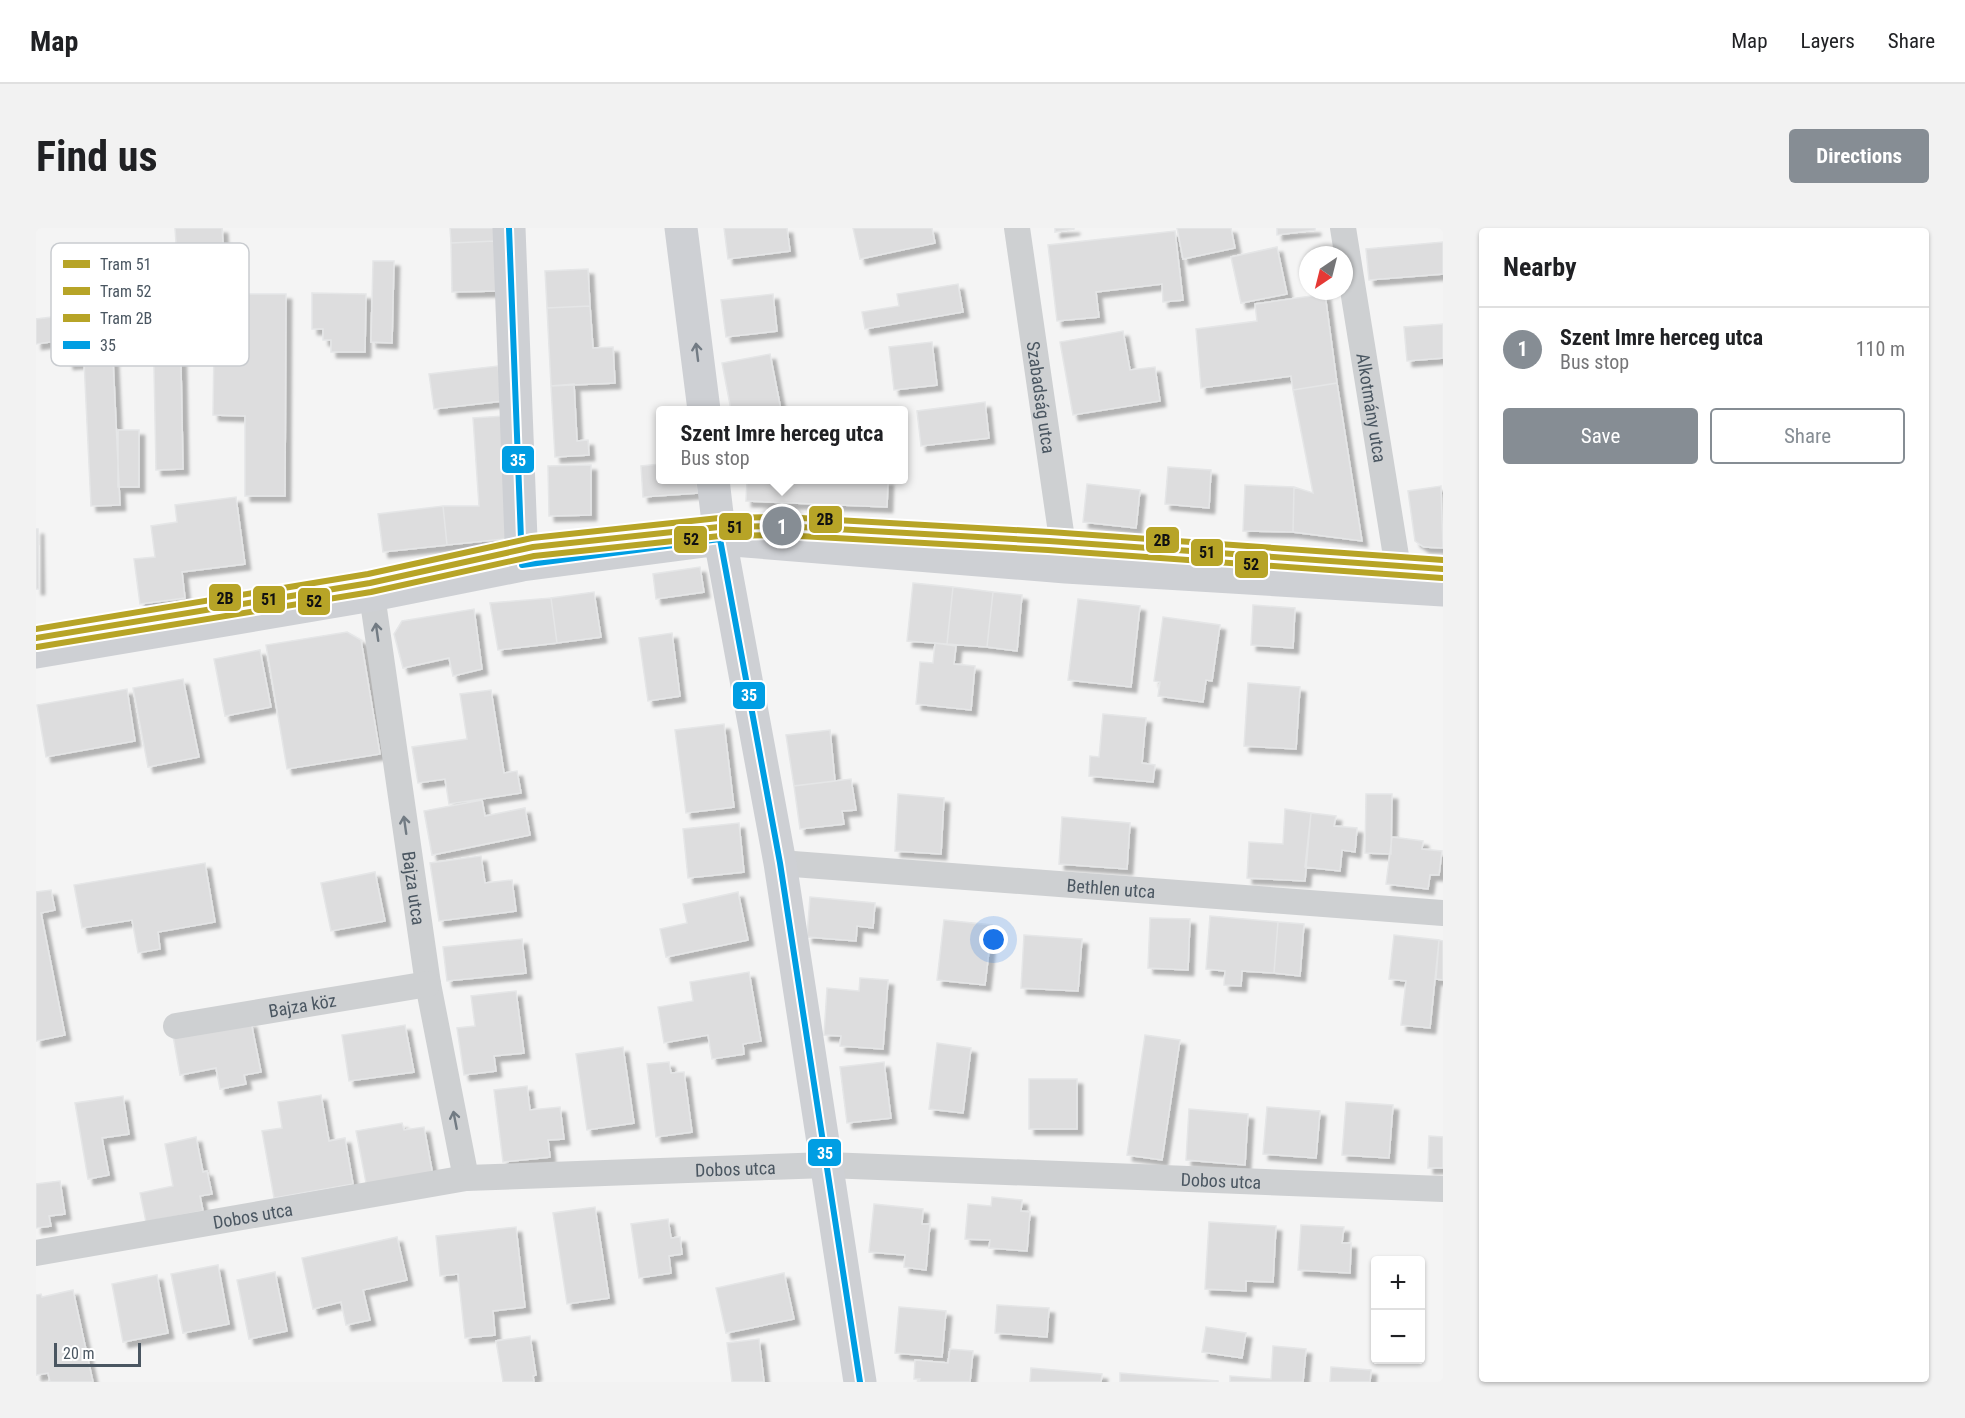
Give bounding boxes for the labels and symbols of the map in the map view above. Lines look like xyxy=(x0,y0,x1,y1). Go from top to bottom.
legend xyxy=(51,243,249,366)
north arrow xyxy=(1299,246,1353,300)
text: Tram 51 xyxy=(100,255,151,274)
text: Tram 52 xyxy=(100,282,152,301)
text: Tram 2B xyxy=(100,309,152,328)
text: 35 xyxy=(100,336,116,355)
street label: Szabadság utca xyxy=(1023,340,1060,455)
one-way arrow xyxy=(691,343,702,363)
street label: Alkotmány utca xyxy=(1353,351,1391,464)
line badge: 35 xyxy=(501,445,535,474)
text: 35 xyxy=(510,451,526,470)
pin: 1 xyxy=(762,504,802,548)
line badge: 2B xyxy=(808,505,843,534)
text: 2B xyxy=(816,510,834,529)
line badge: 51 xyxy=(718,512,753,541)
text: 51 xyxy=(727,518,743,537)
line badge: 52 xyxy=(673,525,708,554)
line badge: 2B xyxy=(1145,526,1180,554)
text: 52 xyxy=(683,530,699,549)
text: 2B xyxy=(1153,531,1171,550)
line badge: 51 xyxy=(1190,538,1224,567)
text: 51 xyxy=(1199,543,1215,562)
line badge: 52 xyxy=(1234,550,1269,579)
text: 52 xyxy=(1243,555,1259,574)
line badge: 2B xyxy=(208,583,242,612)
line badge: 51 xyxy=(252,585,286,614)
line badge: 52 xyxy=(297,587,331,616)
text: 2B xyxy=(216,589,234,608)
text: 51 xyxy=(261,590,277,609)
text: 52 xyxy=(306,592,322,611)
one-way arrow xyxy=(371,622,382,642)
line badge: 35 xyxy=(732,681,766,710)
text: 35 xyxy=(741,686,757,705)
one-way arrow xyxy=(399,815,410,835)
street label: Bajza utca xyxy=(399,850,430,926)
street label: Bethlen utca xyxy=(1066,874,1156,902)
your location xyxy=(979,925,1008,954)
street label: Bajza köz xyxy=(267,989,338,1021)
one-way arrow xyxy=(449,1111,460,1131)
line badge: 35 xyxy=(807,1138,842,1167)
text: 35 xyxy=(817,1144,833,1163)
street label: Dobos utca xyxy=(695,1156,776,1180)
street label: Dobos utca xyxy=(1180,1168,1262,1192)
street label: Dobos utca xyxy=(211,1198,294,1232)
scale bar xyxy=(54,1340,141,1368)

